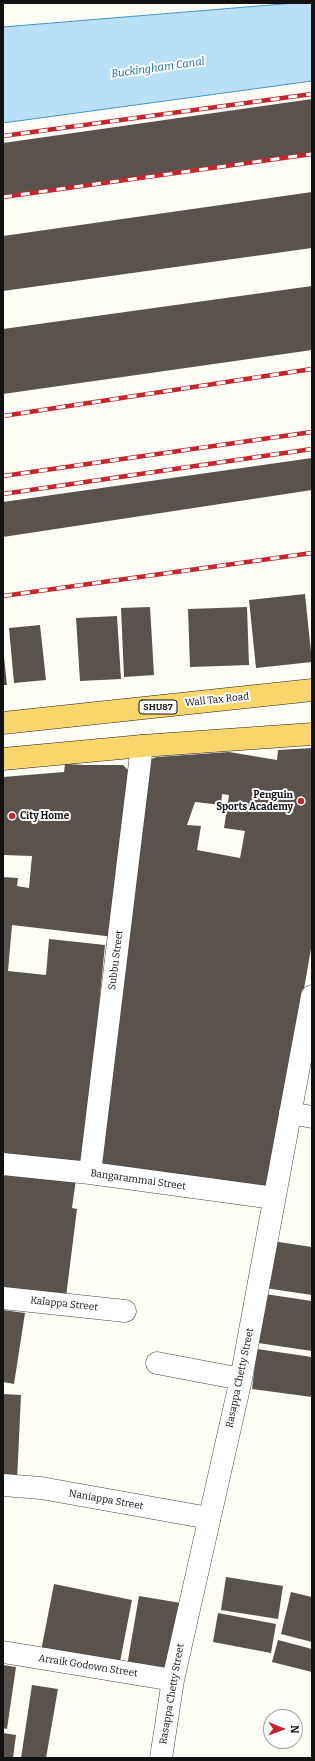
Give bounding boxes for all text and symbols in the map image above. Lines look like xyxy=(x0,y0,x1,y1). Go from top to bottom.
water label: Buckingham Canal xyxy=(110,55,206,81)
street label: Wall Tax Road xyxy=(184,691,250,709)
road number: SHU87 xyxy=(139,700,177,714)
place label: Penguin Sports Academy xyxy=(216,789,293,812)
marker: Penguin Sports Academy xyxy=(296,796,306,806)
place label: City Home xyxy=(20,810,69,822)
marker: City Home xyxy=(7,811,17,821)
street label: Subbu Street xyxy=(106,929,126,991)
street label: Bangarammai Street xyxy=(89,1167,187,1193)
street label: Kalappa Street xyxy=(30,1294,98,1314)
street label: Rasappa Chetty Street xyxy=(224,1327,256,1429)
street label: Naniappa Street xyxy=(68,1488,144,1512)
street label: Rasappa Chetty Street xyxy=(157,1643,187,1745)
street label: Arraik Godown Street xyxy=(37,1652,139,1680)
north arrow xyxy=(263,1709,303,1749)
text: N xyxy=(288,1725,301,1734)

